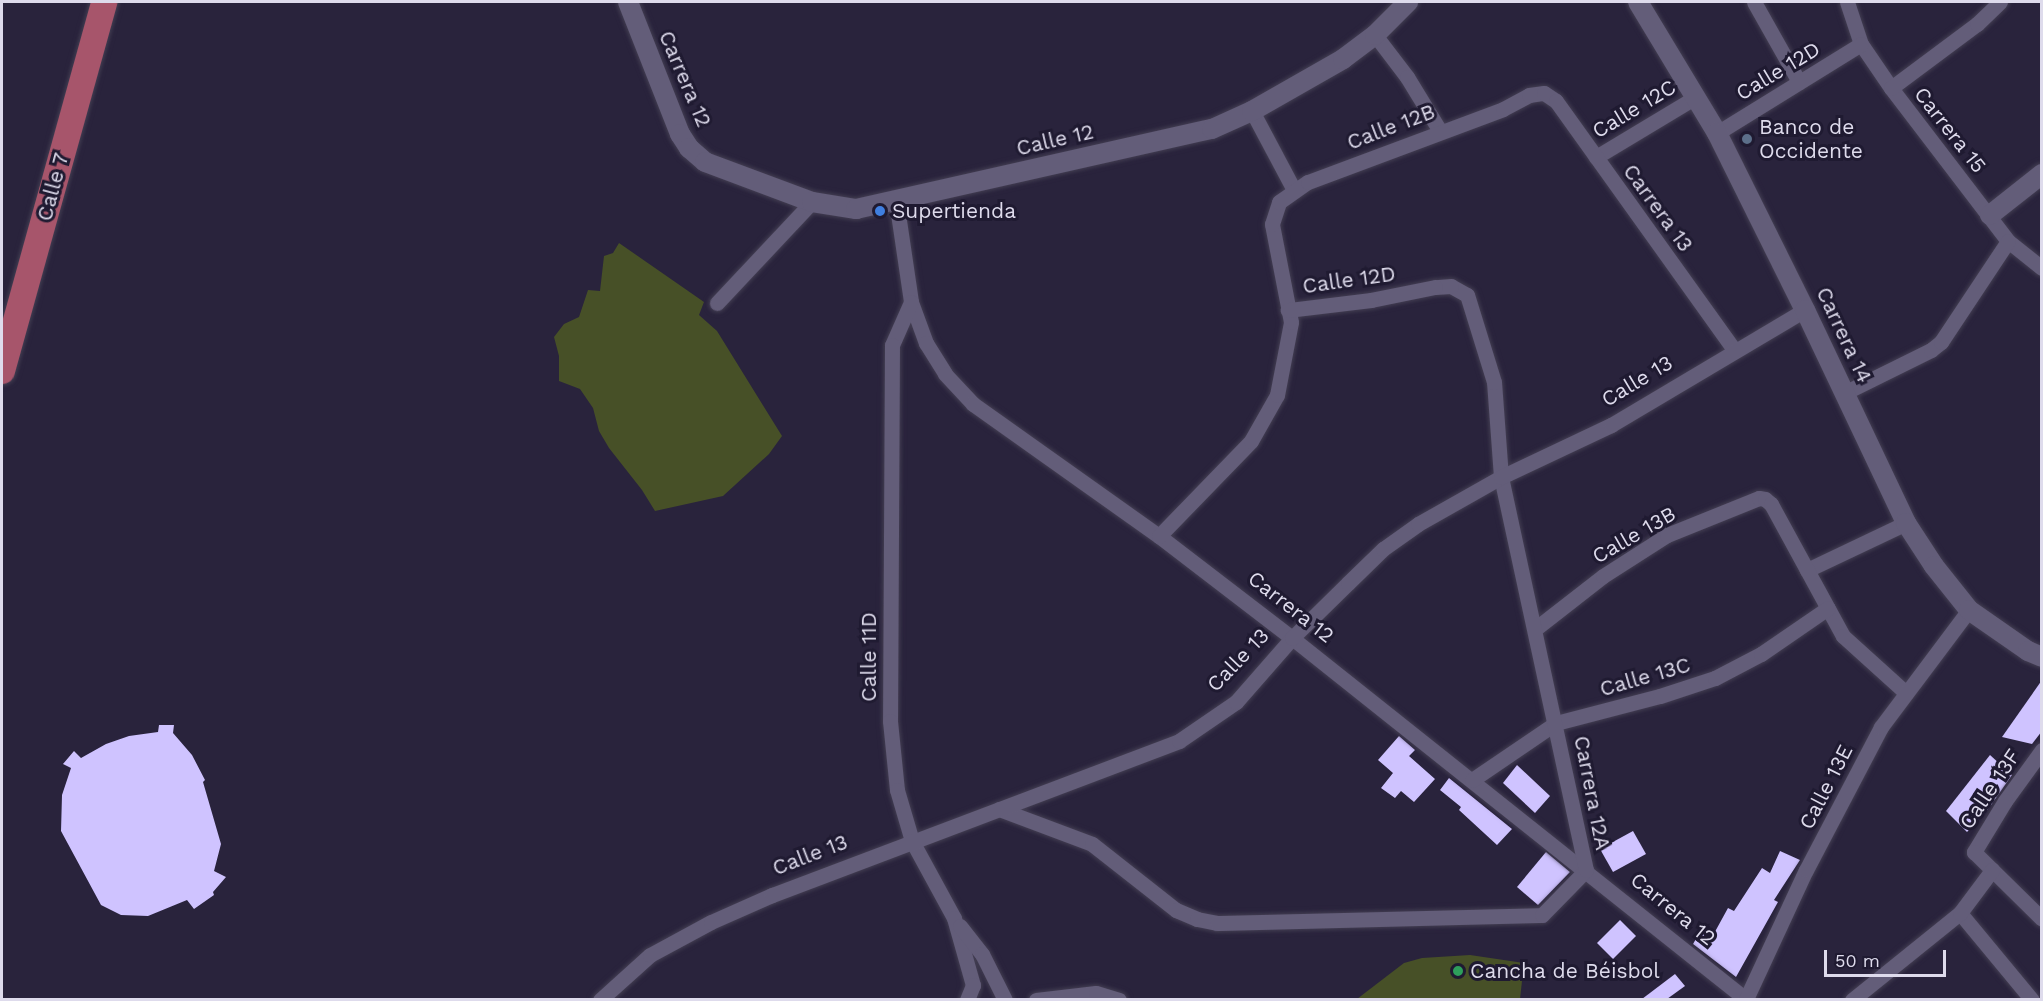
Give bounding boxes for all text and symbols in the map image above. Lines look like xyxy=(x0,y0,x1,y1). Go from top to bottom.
street label: Carrera 12 xyxy=(653,27,717,131)
street label: Calle 12D xyxy=(1731,36,1825,106)
street label: Calle 12C xyxy=(1588,74,1680,144)
street label: Carrera 15 xyxy=(1908,82,1992,178)
street label: Calle 12B xyxy=(1343,99,1439,155)
place label: Banco de Occidente xyxy=(1759,114,1863,164)
street label: Calle 12 xyxy=(1014,119,1096,161)
marker: Banco de Occidente xyxy=(1740,132,1754,146)
street label: Calle 7 xyxy=(32,150,74,224)
street label: Carrera 13 xyxy=(1618,159,1698,257)
place label: Supertienda xyxy=(892,198,1016,224)
marker: Supertienda xyxy=(873,204,887,218)
street label: Calle 12D xyxy=(1301,261,1397,299)
street label: Carrera 14 xyxy=(1811,283,1877,387)
street label: Calle 13 xyxy=(1597,350,1677,412)
street label: Calle 13B xyxy=(1588,501,1680,569)
street label: Carrera 12 xyxy=(1243,565,1339,649)
street label: Calle 11D xyxy=(856,612,882,702)
street label: Calle 13 xyxy=(1202,623,1274,697)
street label: Calle 13C xyxy=(1597,652,1693,702)
street label: Carrera 12A xyxy=(1568,733,1616,853)
street label: Calle 13E xyxy=(1794,740,1858,834)
street label: Calle 13F xyxy=(1954,744,2026,834)
street label: Calle 13 xyxy=(769,829,851,881)
street label: Carrera 12 xyxy=(1625,867,1721,951)
scale bar xyxy=(1827,938,1948,976)
text: 50 m xyxy=(1835,950,1880,971)
place label: Cancha de Béisbol xyxy=(1470,958,1660,984)
marker: Cancha de Béisbol xyxy=(1451,964,1465,978)

